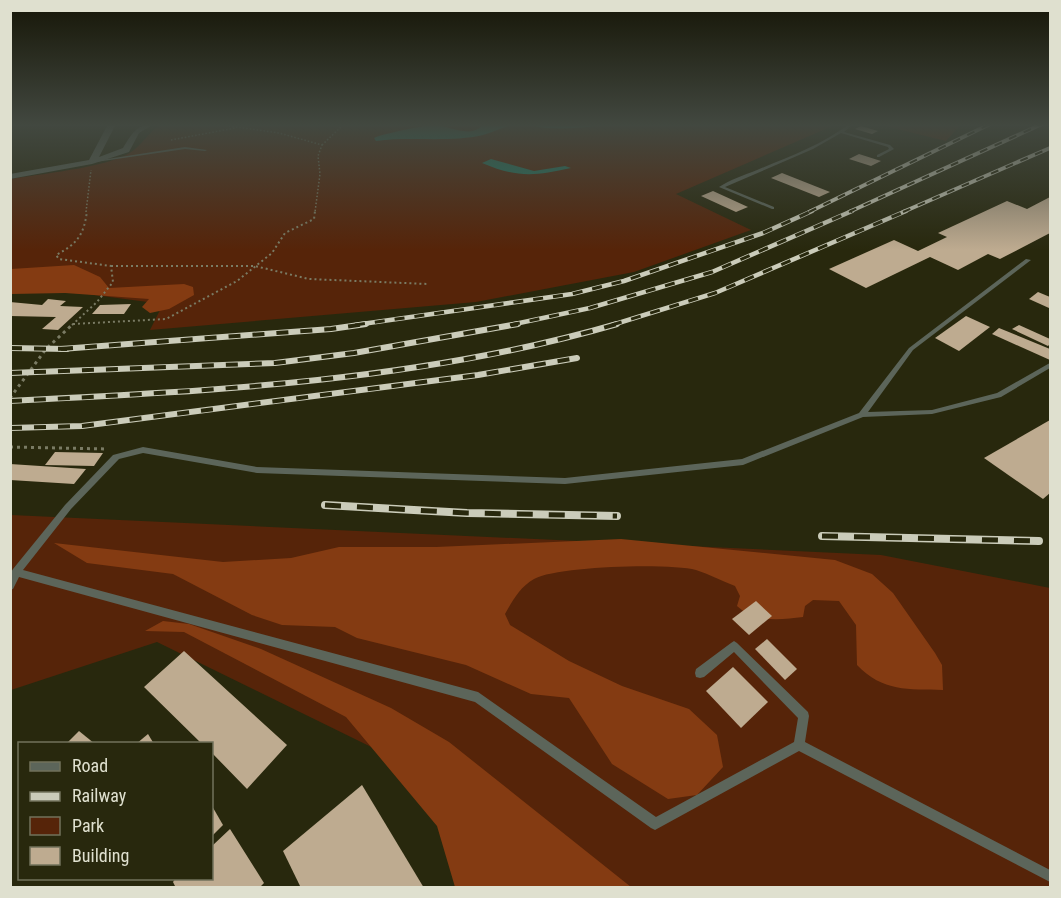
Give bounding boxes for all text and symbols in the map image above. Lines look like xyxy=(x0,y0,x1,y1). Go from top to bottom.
legend xyxy=(18,742,213,880)
text: Road xyxy=(72,755,108,776)
text: Railway xyxy=(72,785,127,806)
text: Park xyxy=(72,815,104,836)
text: Building xyxy=(72,845,129,866)

